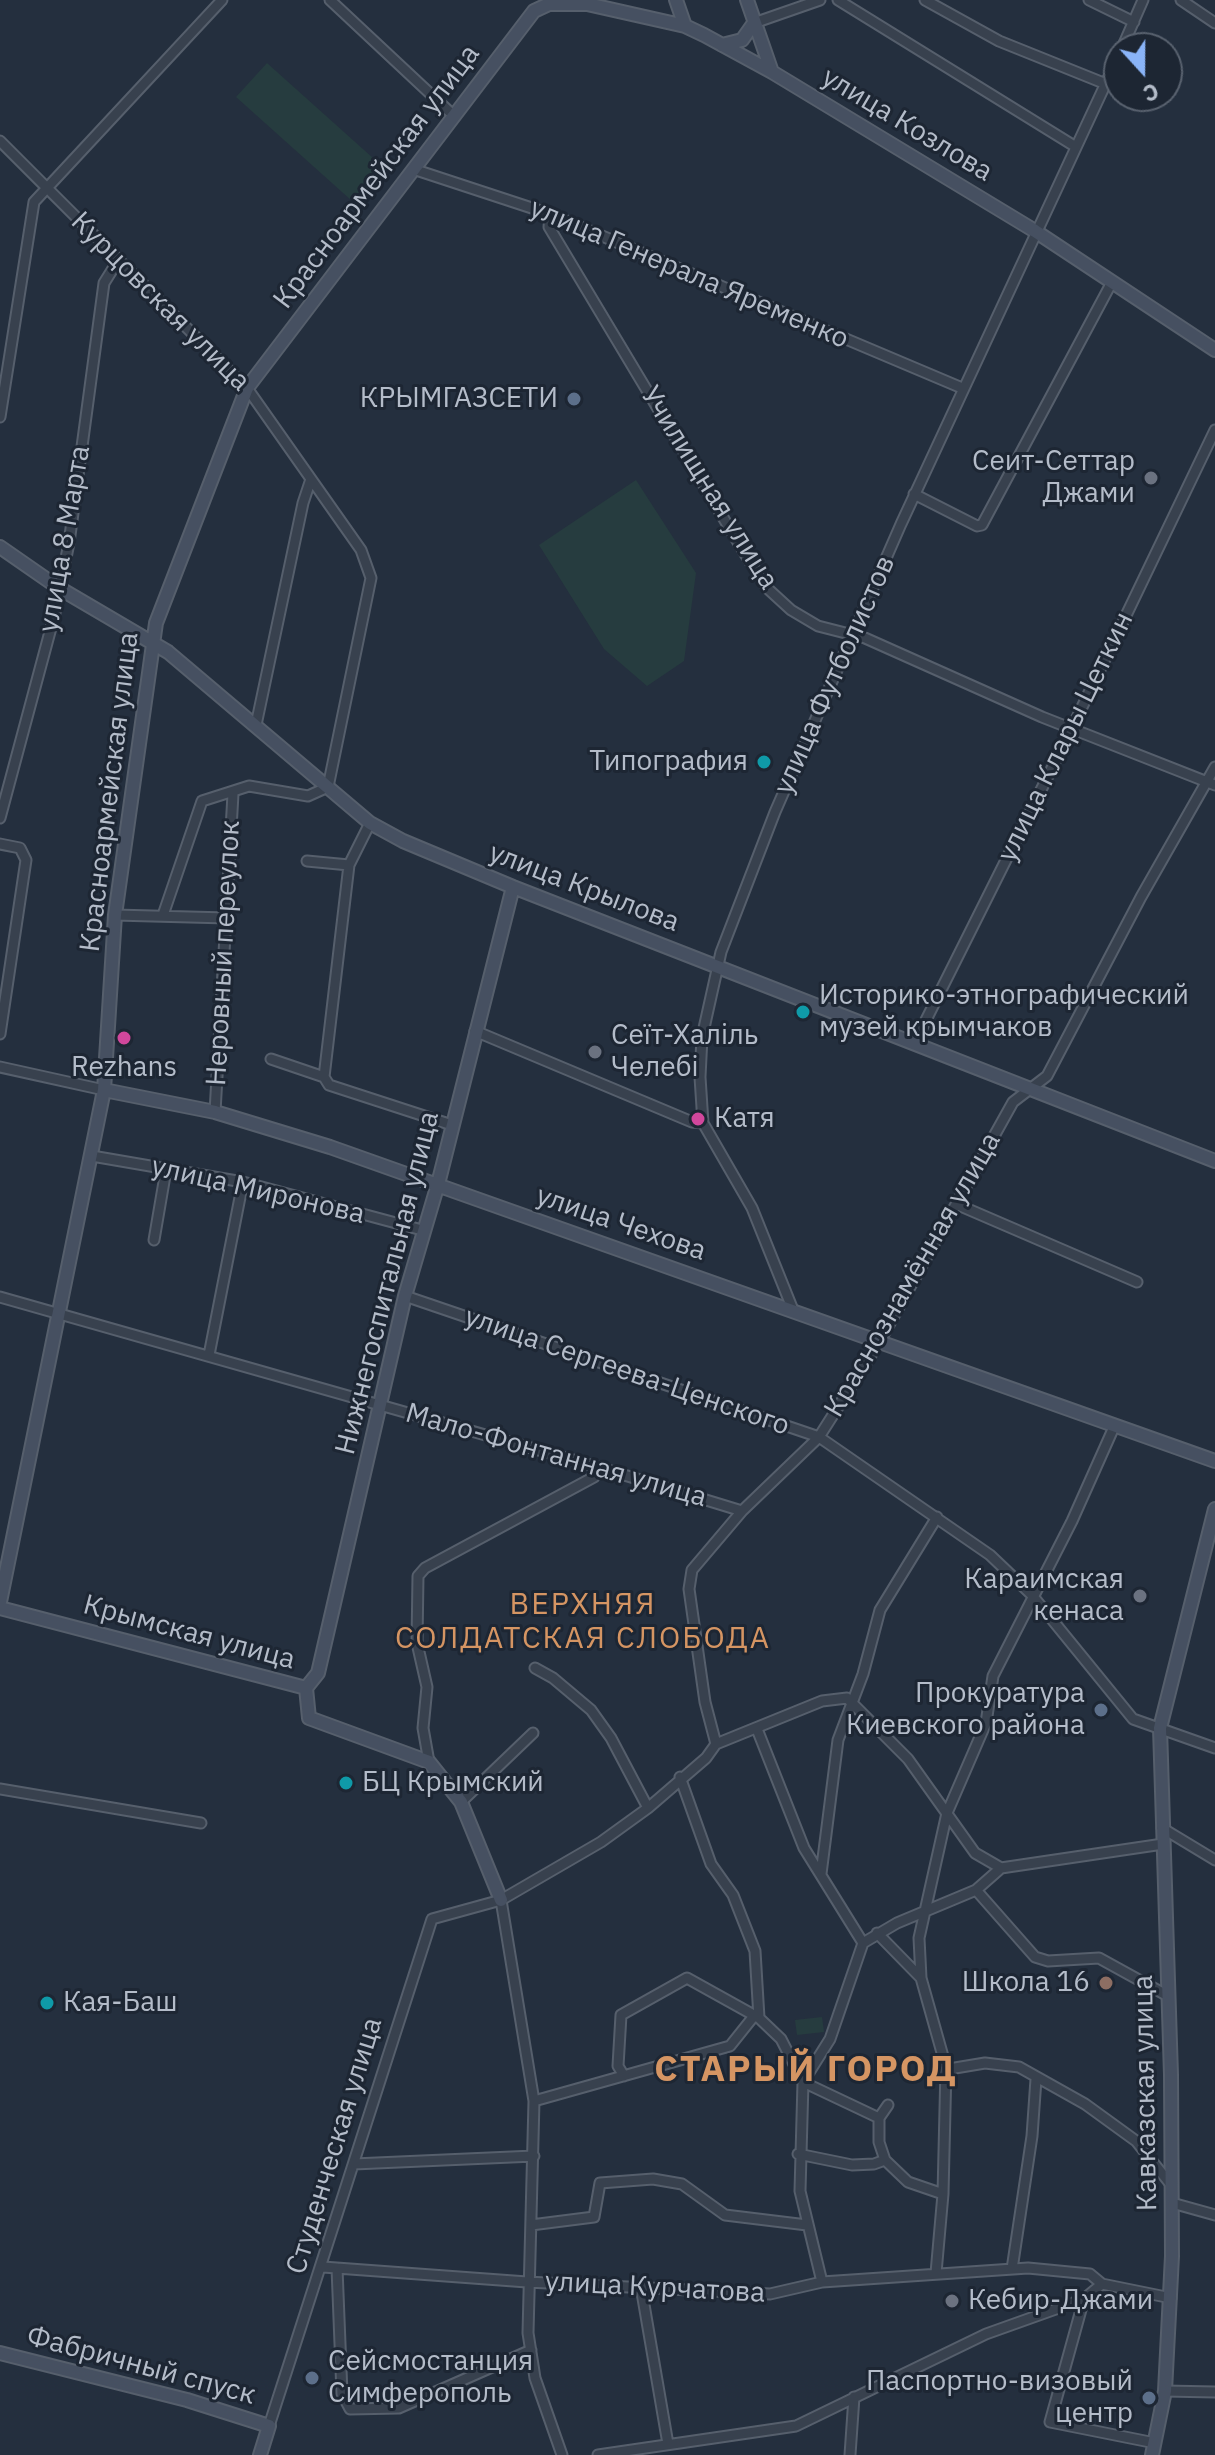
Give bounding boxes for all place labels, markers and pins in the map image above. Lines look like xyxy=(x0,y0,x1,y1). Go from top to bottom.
place label: КРЫМГАЗСЕТИ xyxy=(360,382,558,416)
marker: КРЫМГАЗСЕТИ xyxy=(565,390,583,408)
place label: Сеит-Сеттар Джами xyxy=(972,445,1135,511)
marker: Сеит-Сеттар Джами xyxy=(1142,469,1160,487)
place label: Типография xyxy=(589,745,748,779)
marker: Типография xyxy=(755,753,773,771)
place label: Историко-этнографический музей крымчаков xyxy=(819,979,1189,1045)
marker: Историко-этнографический музей крымчаков xyxy=(794,1003,812,1021)
place label: Сеїт-Халіль Челебі xyxy=(611,1019,758,1085)
marker: Rezhans xyxy=(115,1029,133,1047)
marker: Сеїт-Халіль Челебі xyxy=(586,1043,604,1061)
place label: Rezhans xyxy=(71,1051,177,1085)
place label: Катя xyxy=(714,1102,775,1136)
marker: Катя xyxy=(689,1110,707,1128)
place label: Караимская кенаса xyxy=(964,1563,1124,1629)
marker: Караимская кенаса xyxy=(1131,1587,1149,1605)
place label: Прокуратура Киевского района xyxy=(846,1677,1085,1743)
marker: Прокуратура Киевского района xyxy=(1092,1701,1110,1719)
place label: БЦ Крымский xyxy=(362,1766,544,1800)
marker: БЦ Крымский xyxy=(337,1774,355,1792)
place label: Школа 16 xyxy=(962,1966,1090,2000)
marker: Школа 16 xyxy=(1097,1974,1115,1992)
place label: Кая-Баш xyxy=(63,1986,178,2020)
marker: Кая-Баш xyxy=(38,1994,56,2012)
place label: Кебир-Джами xyxy=(968,2284,1153,2318)
marker: Кебир-Джами xyxy=(943,2292,961,2310)
place label: Сейсмостанция Симферополь xyxy=(328,2345,533,2411)
place label: Паспортно-визовый центр xyxy=(866,2365,1133,2431)
marker: Сейсмостанция Симферополь xyxy=(303,2369,321,2387)
marker: Паспортно-визовый центр xyxy=(1140,2389,1158,2407)

